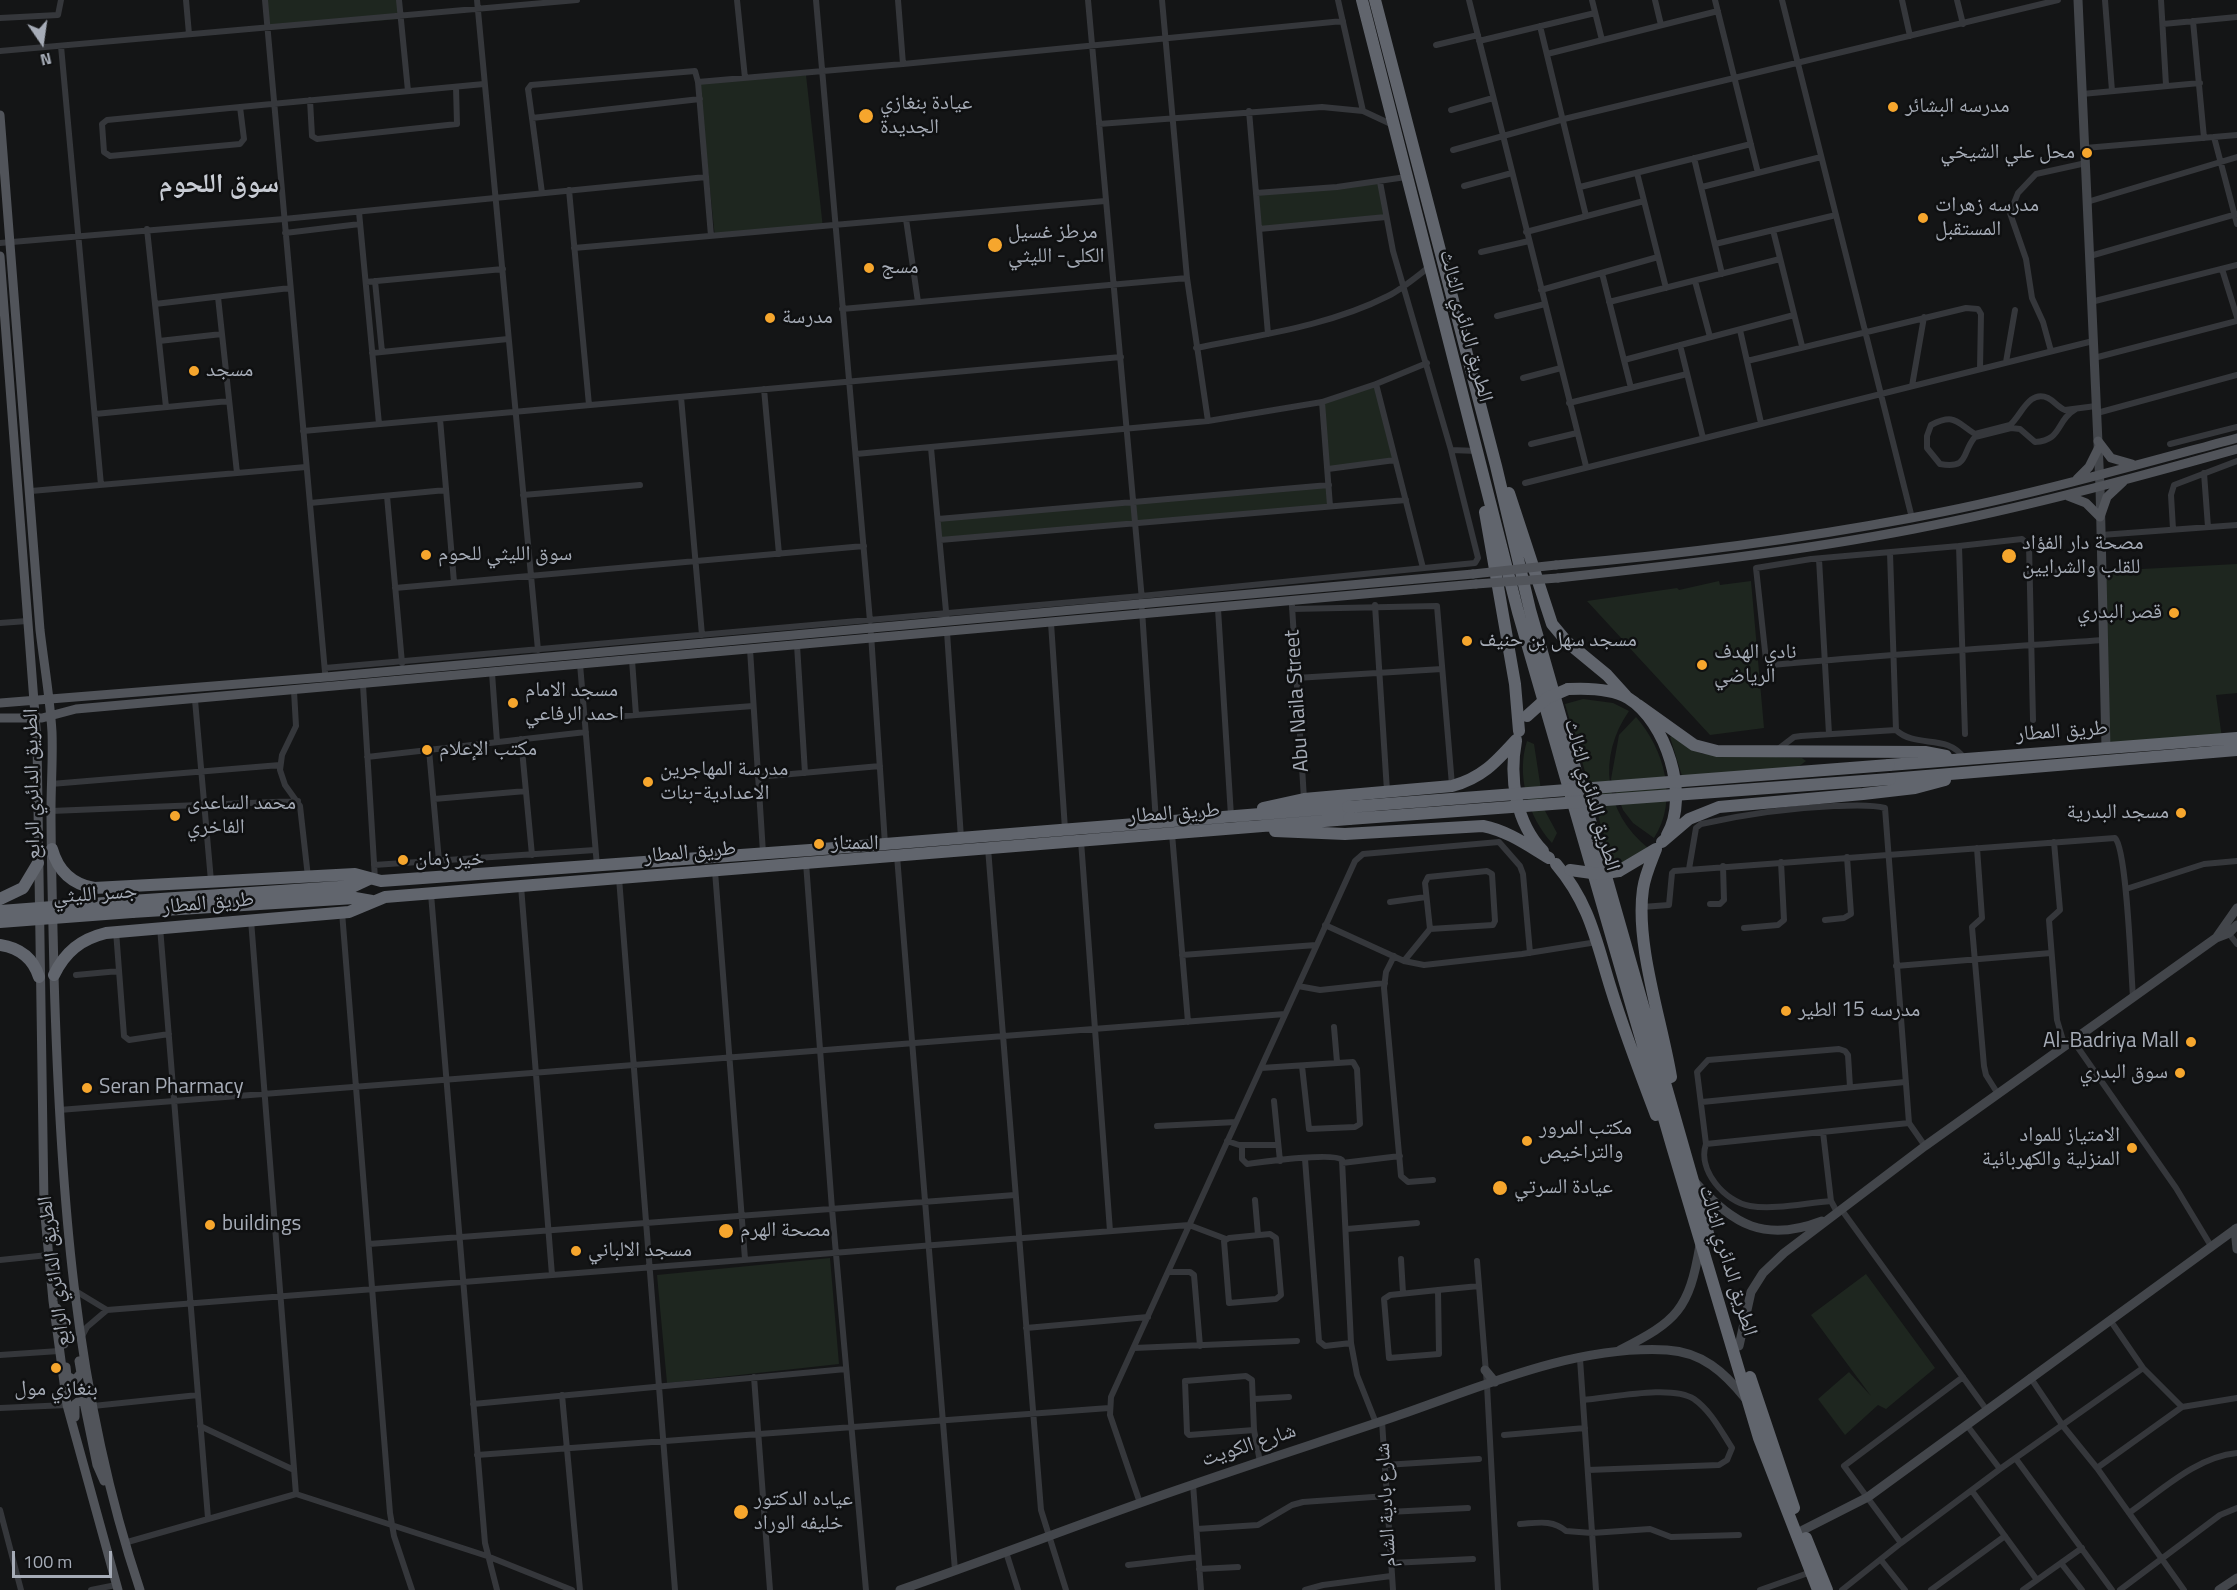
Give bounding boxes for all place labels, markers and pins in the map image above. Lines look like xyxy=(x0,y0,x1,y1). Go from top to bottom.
place label: عيادة بنغازي الجديدة xyxy=(880,91,972,141)
place label: مدرسه البشائر xyxy=(1905,94,2010,120)
marker: مدرسه البشائر xyxy=(1886,100,1900,114)
marker: عيادة بنغازي الجديدة xyxy=(857,107,875,125)
place label: محل علي الشيخي xyxy=(1940,140,2075,166)
marker: محل علي الشيخي xyxy=(2080,146,2094,160)
place label: مدرسه زهرات المستقبل xyxy=(1935,193,2039,243)
marker: مدرسه زهرات المستقبل xyxy=(1916,211,1930,225)
place label: مرطز غسيل الكلى- الليثي xyxy=(1008,220,1105,270)
marker: مرطز غسيل الكلى- الليثي xyxy=(986,236,1004,254)
place label: مسج xyxy=(881,255,918,281)
marker: مسج xyxy=(862,261,876,275)
place label: مدرسة xyxy=(782,305,833,331)
marker: مدرسة xyxy=(763,311,777,325)
place label: مسجد xyxy=(206,358,253,384)
marker: مسجد xyxy=(187,364,201,378)
place label: مصحة دار الفؤاد للقلب والشرايين xyxy=(2022,531,2144,581)
place label: سوق الليثي للحوم xyxy=(438,542,572,568)
marker: مصحة دار الفؤاد للقلب والشرايين xyxy=(2000,547,2018,565)
marker: سوق الليثي للحوم xyxy=(419,548,433,562)
place label: قصر البدري xyxy=(2077,600,2162,626)
marker: قصر البدري xyxy=(2167,606,2181,620)
place label: مسجد سهل بن حنيف xyxy=(1479,628,1637,654)
marker: مسجد سهل بن حنيف xyxy=(1460,634,1474,648)
place label: نادي الهدف الرياضي xyxy=(1714,640,1797,690)
marker: نادي الهدف الرياضي xyxy=(1695,658,1709,672)
place label: مسجد الامام احمد الرفاعي xyxy=(525,678,624,728)
marker: مسجد الامام احمد الرفاعي xyxy=(506,696,520,710)
place label: مكتب الإعلام xyxy=(439,737,537,763)
marker: مكتب الإعلام xyxy=(420,743,434,757)
place label: مدرسة المهاجرين الاعدادية-بنات xyxy=(660,757,788,807)
marker: مدرسة المهاجرين الاعدادية-بنات xyxy=(641,775,655,789)
place label: محمد الساعدى الفاخري xyxy=(187,791,296,841)
place label: مسجد البدرية xyxy=(2067,800,2169,826)
marker: مسجد البدرية xyxy=(2174,806,2188,820)
marker: محمد الساعدى الفاخري xyxy=(168,809,182,823)
place label: الممتاز xyxy=(831,831,879,857)
marker: الممتاز xyxy=(812,837,826,851)
place label: خير زمان xyxy=(415,847,484,873)
marker: خير زمان xyxy=(396,853,410,867)
place label: مدرسه 15 الطير xyxy=(1798,998,1920,1024)
marker: مدرسه 15 الطير xyxy=(1779,1004,1793,1018)
place label: Al-Badriya Mall xyxy=(2043,1029,2179,1055)
marker: Al-Badriya Mall xyxy=(2184,1035,2198,1049)
place label: سوق البدري xyxy=(2080,1060,2168,1086)
marker: سوق البدري xyxy=(2173,1066,2187,1080)
place label: Seran Pharmacy xyxy=(99,1075,244,1101)
marker: Seran Pharmacy xyxy=(80,1081,94,1095)
place label: مكتب المرور والتراخيص xyxy=(1539,1116,1632,1166)
place label: الامتياز للمواد المنزلية والكهربائية xyxy=(1982,1123,2120,1173)
marker: مكتب المرور والتراخيص xyxy=(1520,1134,1534,1148)
marker: الامتياز للمواد المنزلية والكهربائية xyxy=(2125,1141,2139,1155)
place label: عيادة السرتي xyxy=(1514,1175,1613,1201)
marker: عيادة السرتي xyxy=(1491,1179,1509,1197)
place label: buildings xyxy=(222,1212,301,1238)
marker: buildings xyxy=(203,1218,217,1232)
place label: مصحة الهرم xyxy=(740,1218,830,1244)
marker: مصحة الهرم xyxy=(717,1222,735,1240)
place label: مسجد الالباني xyxy=(588,1238,692,1264)
marker: مسجد الالباني xyxy=(569,1244,583,1258)
marker: بنغازي مول xyxy=(49,1361,63,1375)
place label: بنغازي مول xyxy=(14,1377,98,1403)
place label: عياده الدكتور خليفه الوراد xyxy=(754,1487,853,1537)
marker: عياده الدكتور خليفه الوراد xyxy=(732,1503,750,1521)

